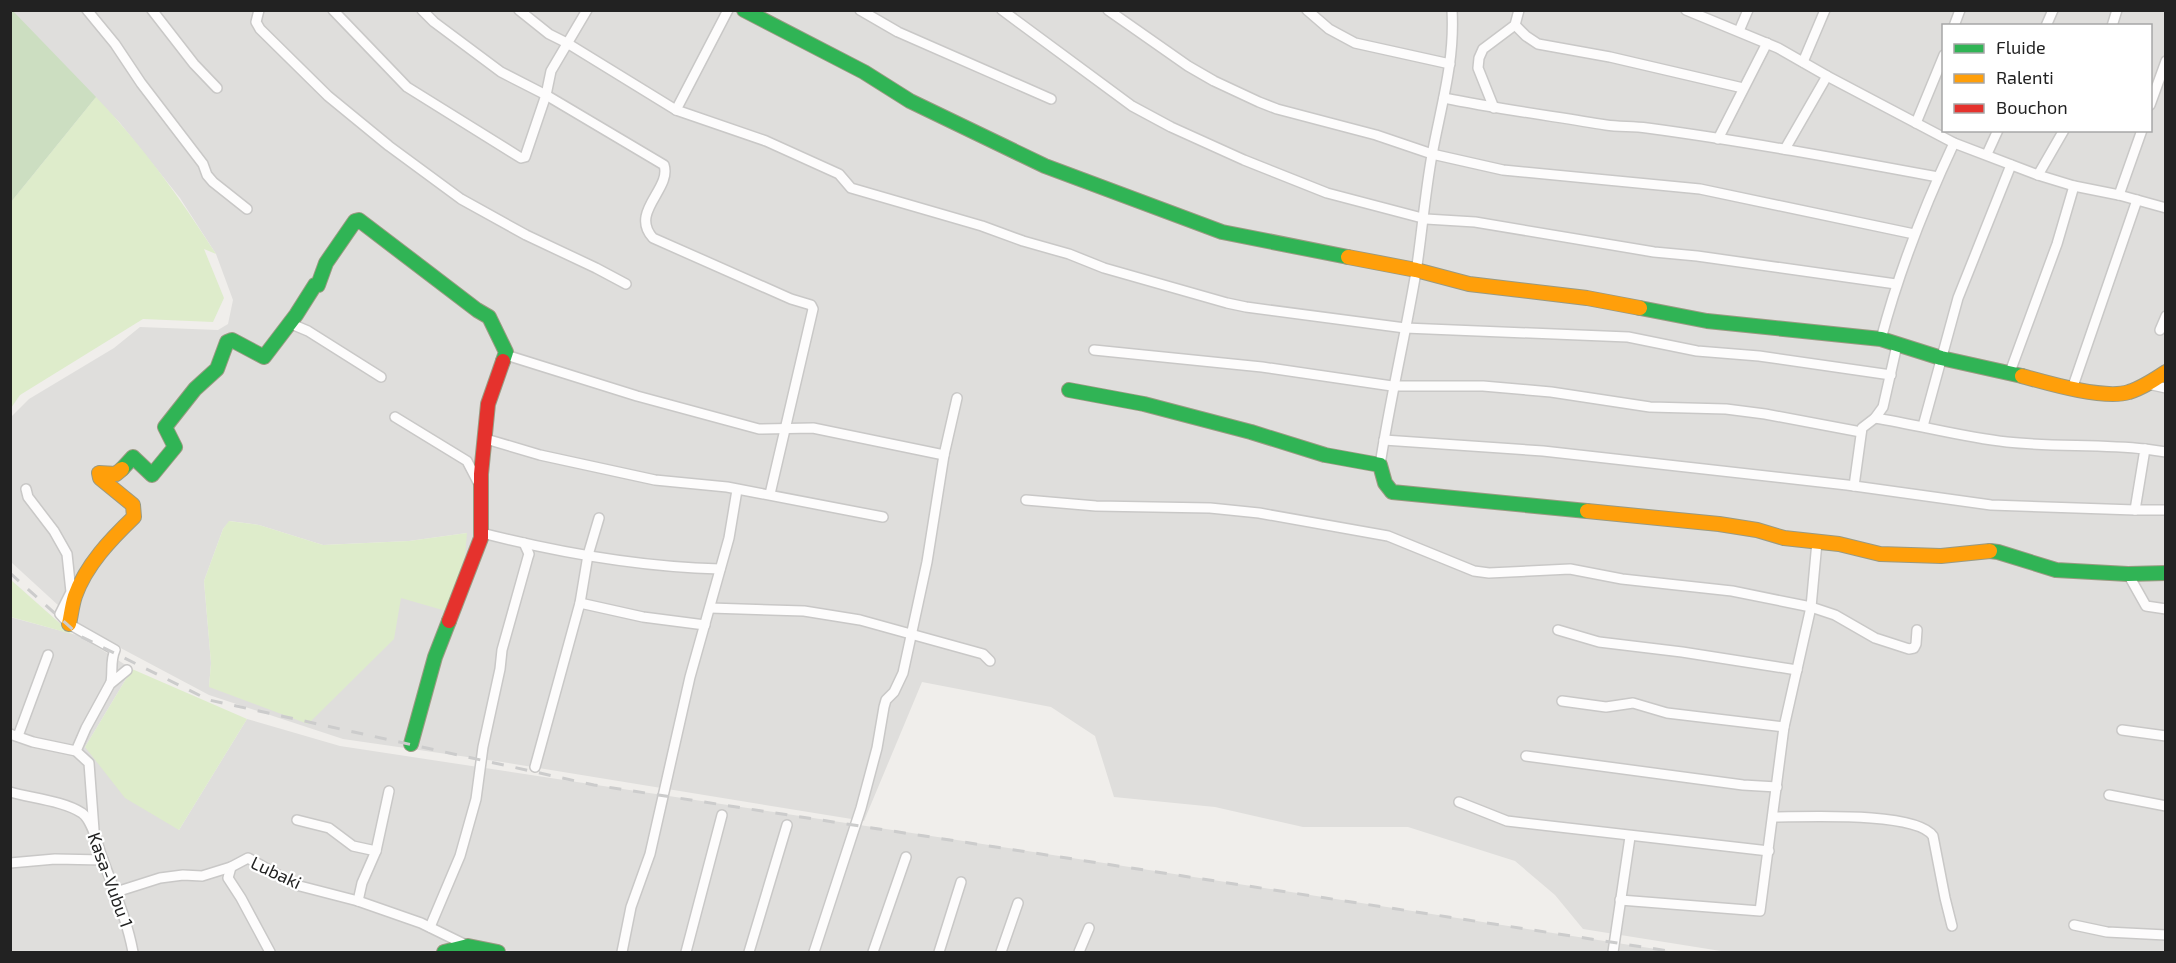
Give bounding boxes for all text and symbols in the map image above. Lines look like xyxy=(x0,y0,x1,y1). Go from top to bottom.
legend xyxy=(1942,24,2152,132)
text: Fluide xyxy=(1996,36,2046,58)
text: Ralenti xyxy=(1996,66,2054,88)
text: Bouchon xyxy=(1996,96,2068,118)
street label: Kasa-Vubu 1 xyxy=(84,829,138,930)
street label: Lubaki xyxy=(248,851,305,893)

